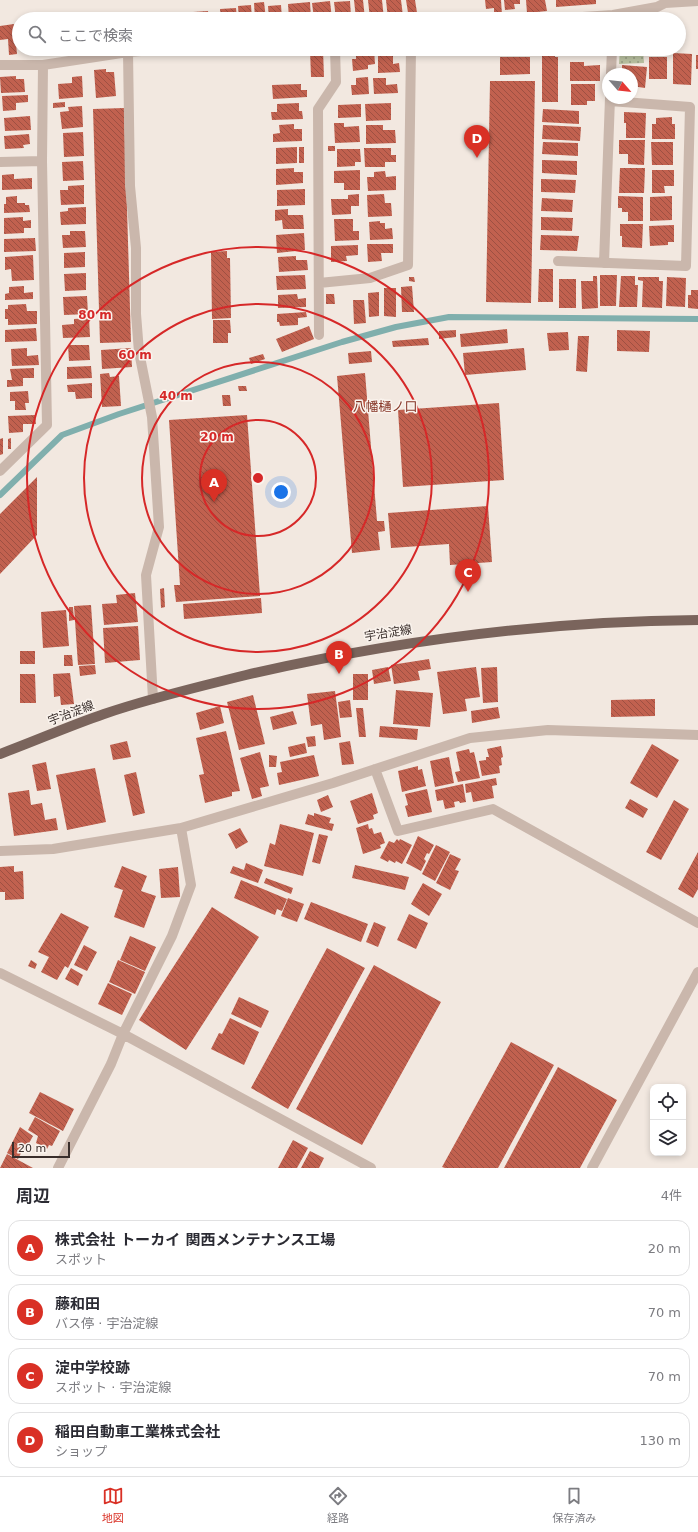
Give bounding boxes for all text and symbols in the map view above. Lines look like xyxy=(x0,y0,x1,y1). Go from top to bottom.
search box xyxy=(12,12,686,56)
icon: search xyxy=(26,23,48,45)
text: ここで検索 xyxy=(58,27,133,45)
north arrow xyxy=(602,68,638,104)
pin: D xyxy=(464,125,490,158)
text: 80 m xyxy=(78,308,112,322)
text: 60 m xyxy=(118,348,152,362)
text: 40 m xyxy=(159,389,193,403)
district label: 八幡樋ノ口 xyxy=(352,399,418,414)
text: 20 m xyxy=(200,430,234,444)
pin: A xyxy=(201,469,227,502)
centre of rings xyxy=(251,471,265,485)
your location xyxy=(271,482,291,502)
pin: C xyxy=(455,559,481,592)
street label: 宇治淀線 xyxy=(363,622,413,644)
pin: B xyxy=(326,641,352,674)
street label: 宇治淀線 xyxy=(46,698,96,728)
map controls xyxy=(650,1084,686,1156)
button: locate xyxy=(650,1084,686,1120)
button: layers xyxy=(650,1120,686,1156)
scale bar xyxy=(12,1140,70,1159)
text: 20 m xyxy=(18,1142,46,1155)
text: 周辺 xyxy=(16,1186,50,1206)
text: 4件 xyxy=(661,1188,682,1203)
text: 株式会社 トーカイ 関西メンテナンス工場 xyxy=(55,1231,335,1249)
text: A xyxy=(25,1241,35,1256)
text: 20 m xyxy=(648,1241,681,1256)
text: スポット xyxy=(55,1252,107,1267)
text: 藤和田 xyxy=(55,1295,100,1313)
text: B xyxy=(25,1305,35,1320)
text: 70 m xyxy=(648,1305,681,1320)
text: バス停 · 宇治淀線 xyxy=(55,1316,158,1331)
text: 淀中学校跡 xyxy=(55,1359,130,1377)
text: C xyxy=(25,1369,35,1384)
text: 70 m xyxy=(648,1369,681,1384)
text: スポット · 宇治淀線 xyxy=(55,1380,171,1395)
text: 稲田自動車工業株式会社 xyxy=(55,1423,220,1441)
text: D xyxy=(25,1433,35,1448)
text: 130 m xyxy=(639,1433,681,1448)
text: ショップ xyxy=(55,1444,107,1459)
tab: 地図 xyxy=(102,1485,124,1525)
tab: 経路 xyxy=(327,1485,349,1525)
tab: 保存済み xyxy=(552,1485,596,1525)

